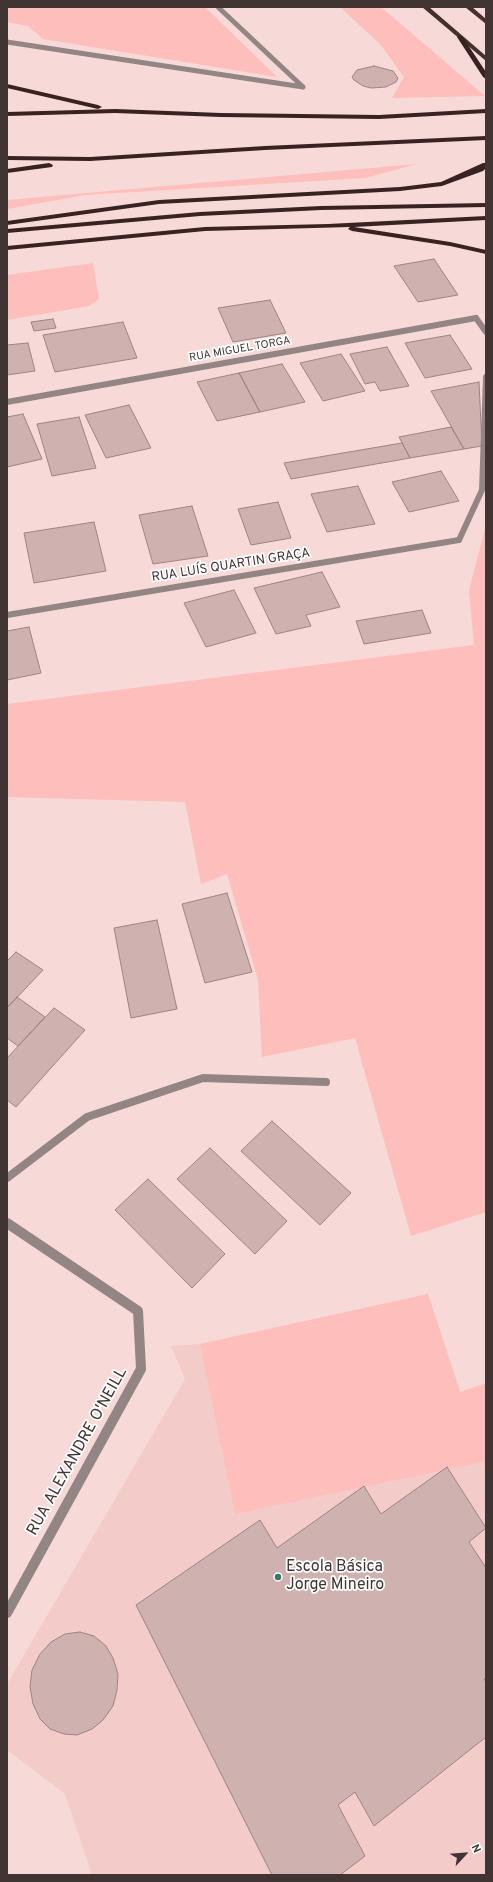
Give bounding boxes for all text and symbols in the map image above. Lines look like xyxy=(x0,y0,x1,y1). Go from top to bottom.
street label: RUA MIGUEL TORGA xyxy=(188,335,292,365)
street label: RUA LUÍS QUARTIN GRAÇA xyxy=(151,546,311,586)
street label: RUA ALEXANDRE O'NEILL xyxy=(24,1365,132,1539)
place label: Escola Básica Jorge Mineiro xyxy=(286,1558,384,1596)
marker: Escola Básica Jorge Mineiro xyxy=(273,1572,283,1582)
north arrow xyxy=(445,1834,485,1874)
text: N xyxy=(468,1842,484,1855)

